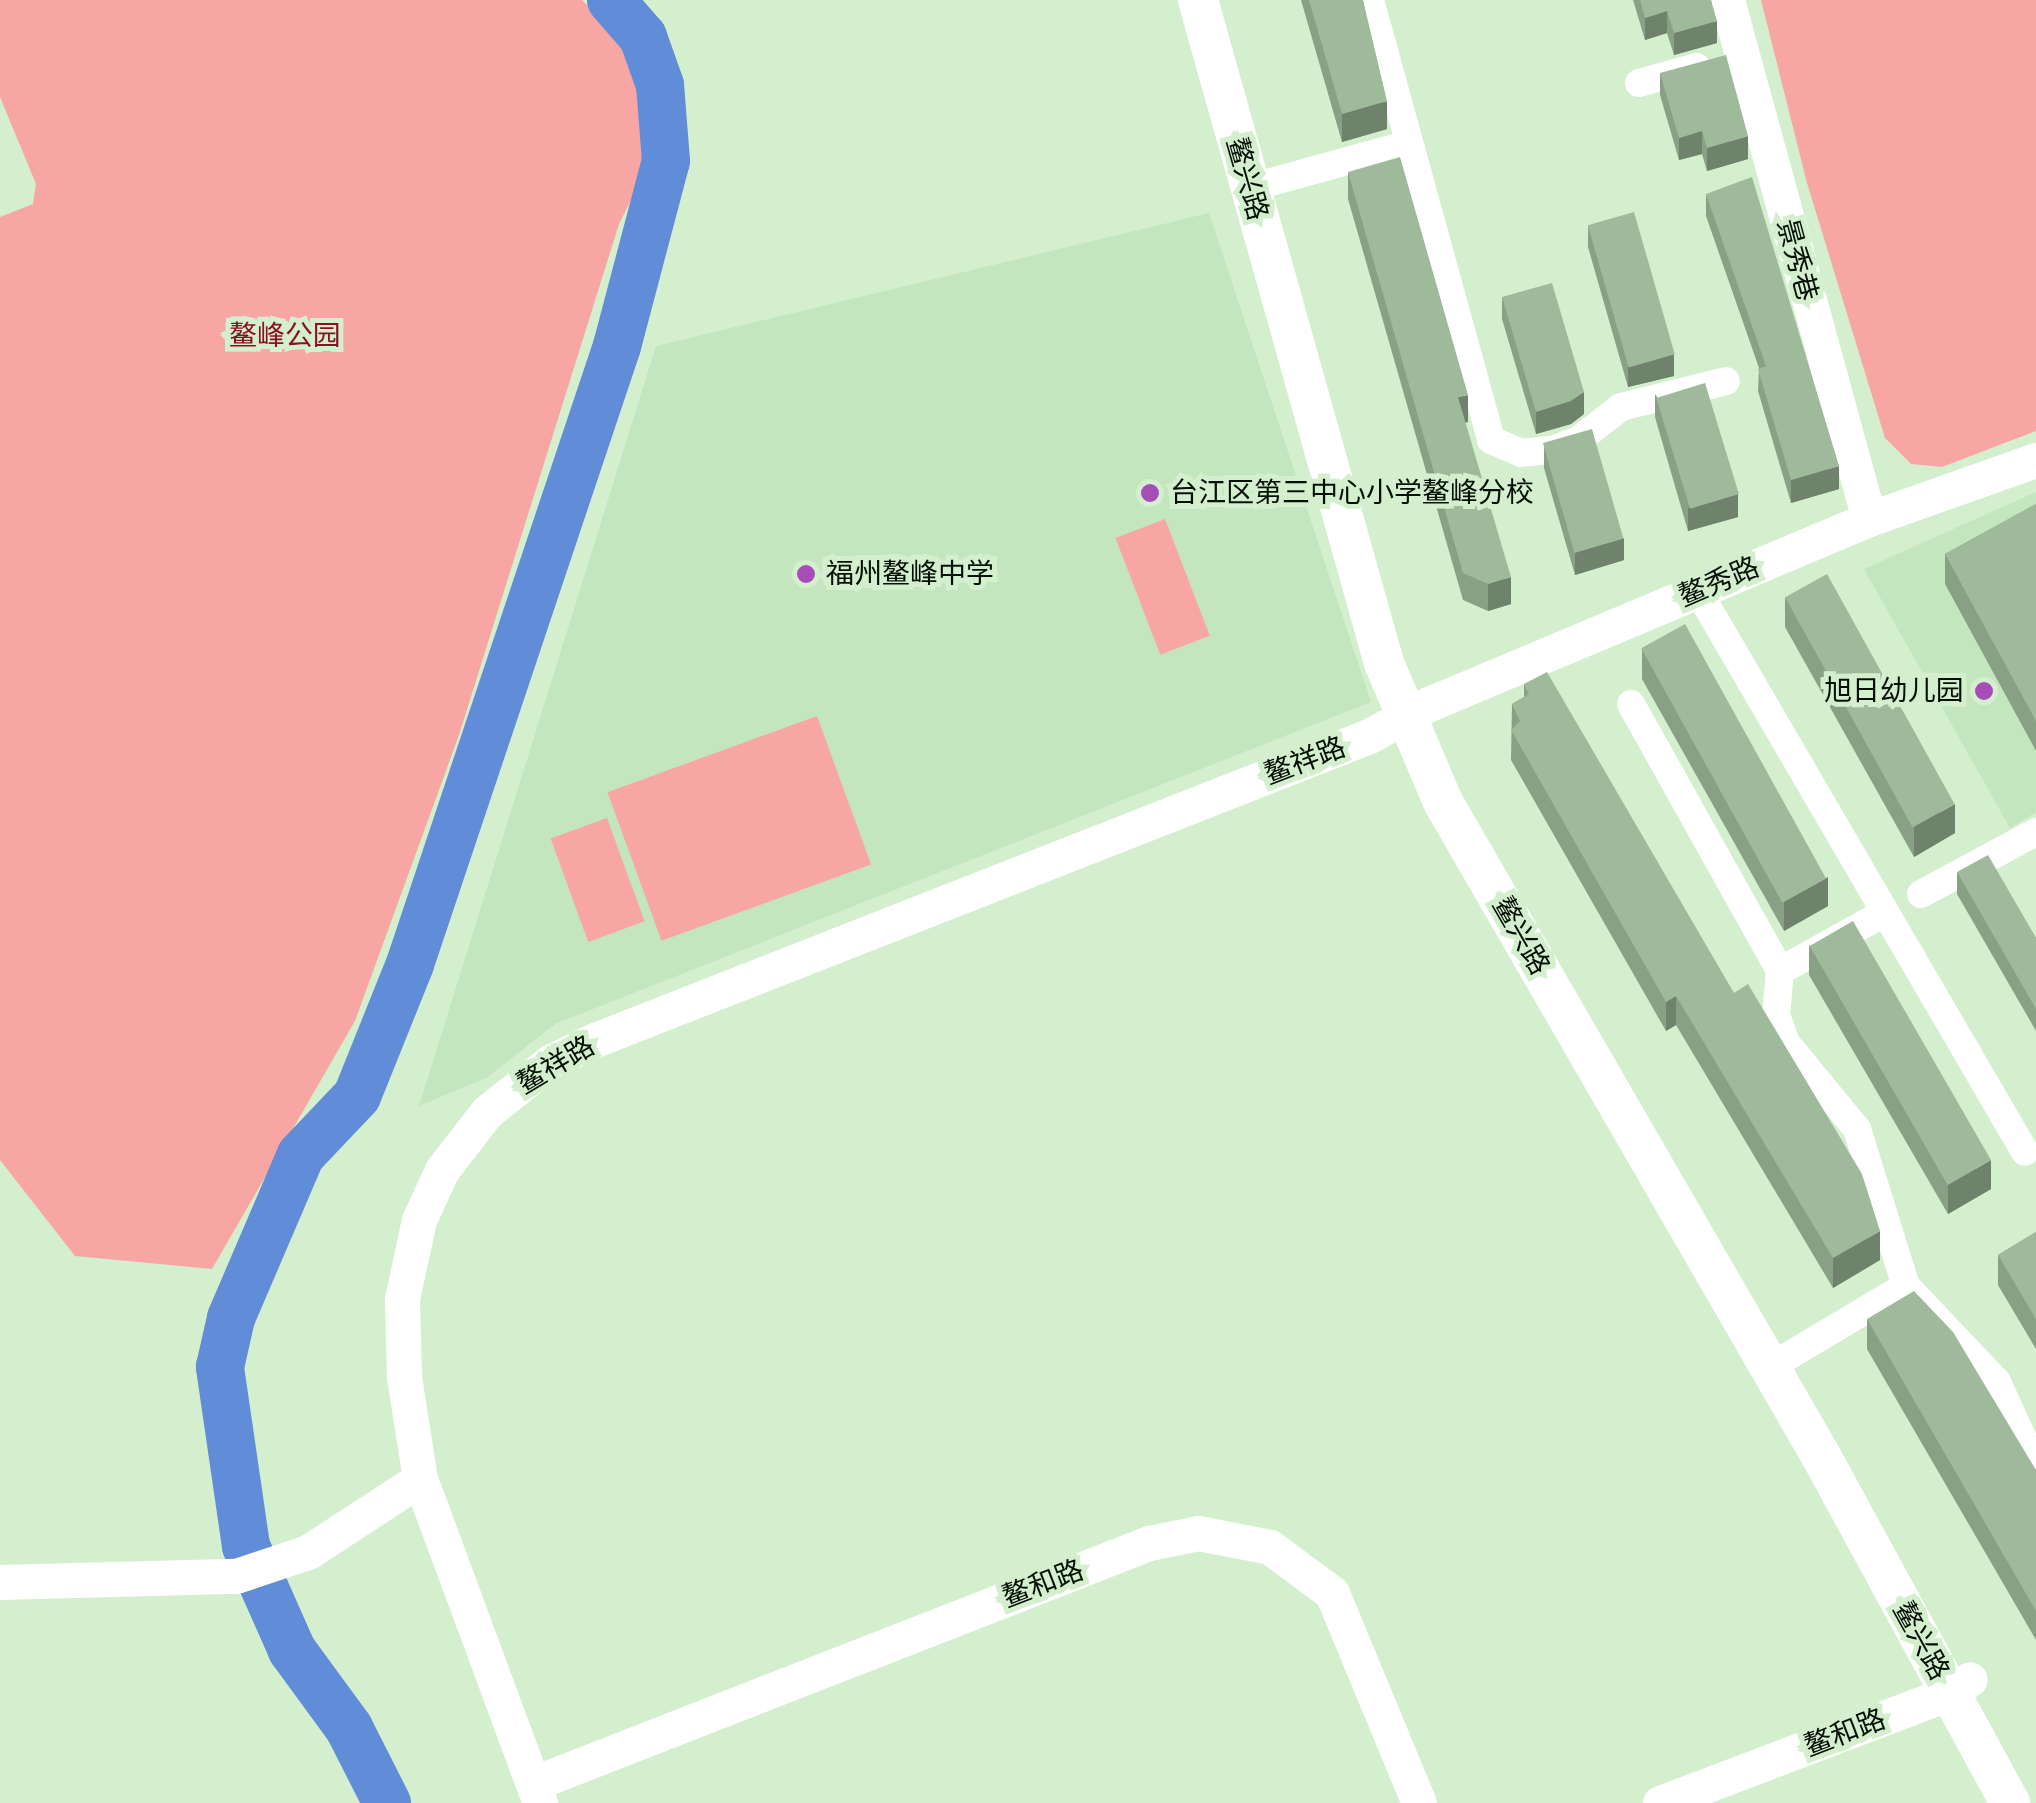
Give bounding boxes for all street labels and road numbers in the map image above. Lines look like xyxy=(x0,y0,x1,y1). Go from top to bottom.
street label: 鳌兴路 xyxy=(1219,134,1275,224)
street label: 景秀巷 xyxy=(1770,215,1824,305)
street label: 鳌秀路 xyxy=(1674,550,1764,614)
street label: 鳌祥路 xyxy=(1260,730,1350,792)
street label: 鳌兴路 xyxy=(1485,891,1557,981)
street label: 鳌祥路 xyxy=(511,1029,601,1101)
street label: 鳌和路 xyxy=(998,1553,1088,1615)
street label: 鳌兴路 xyxy=(1886,1596,1956,1686)
street label: 鳌和路 xyxy=(1800,1702,1890,1764)

